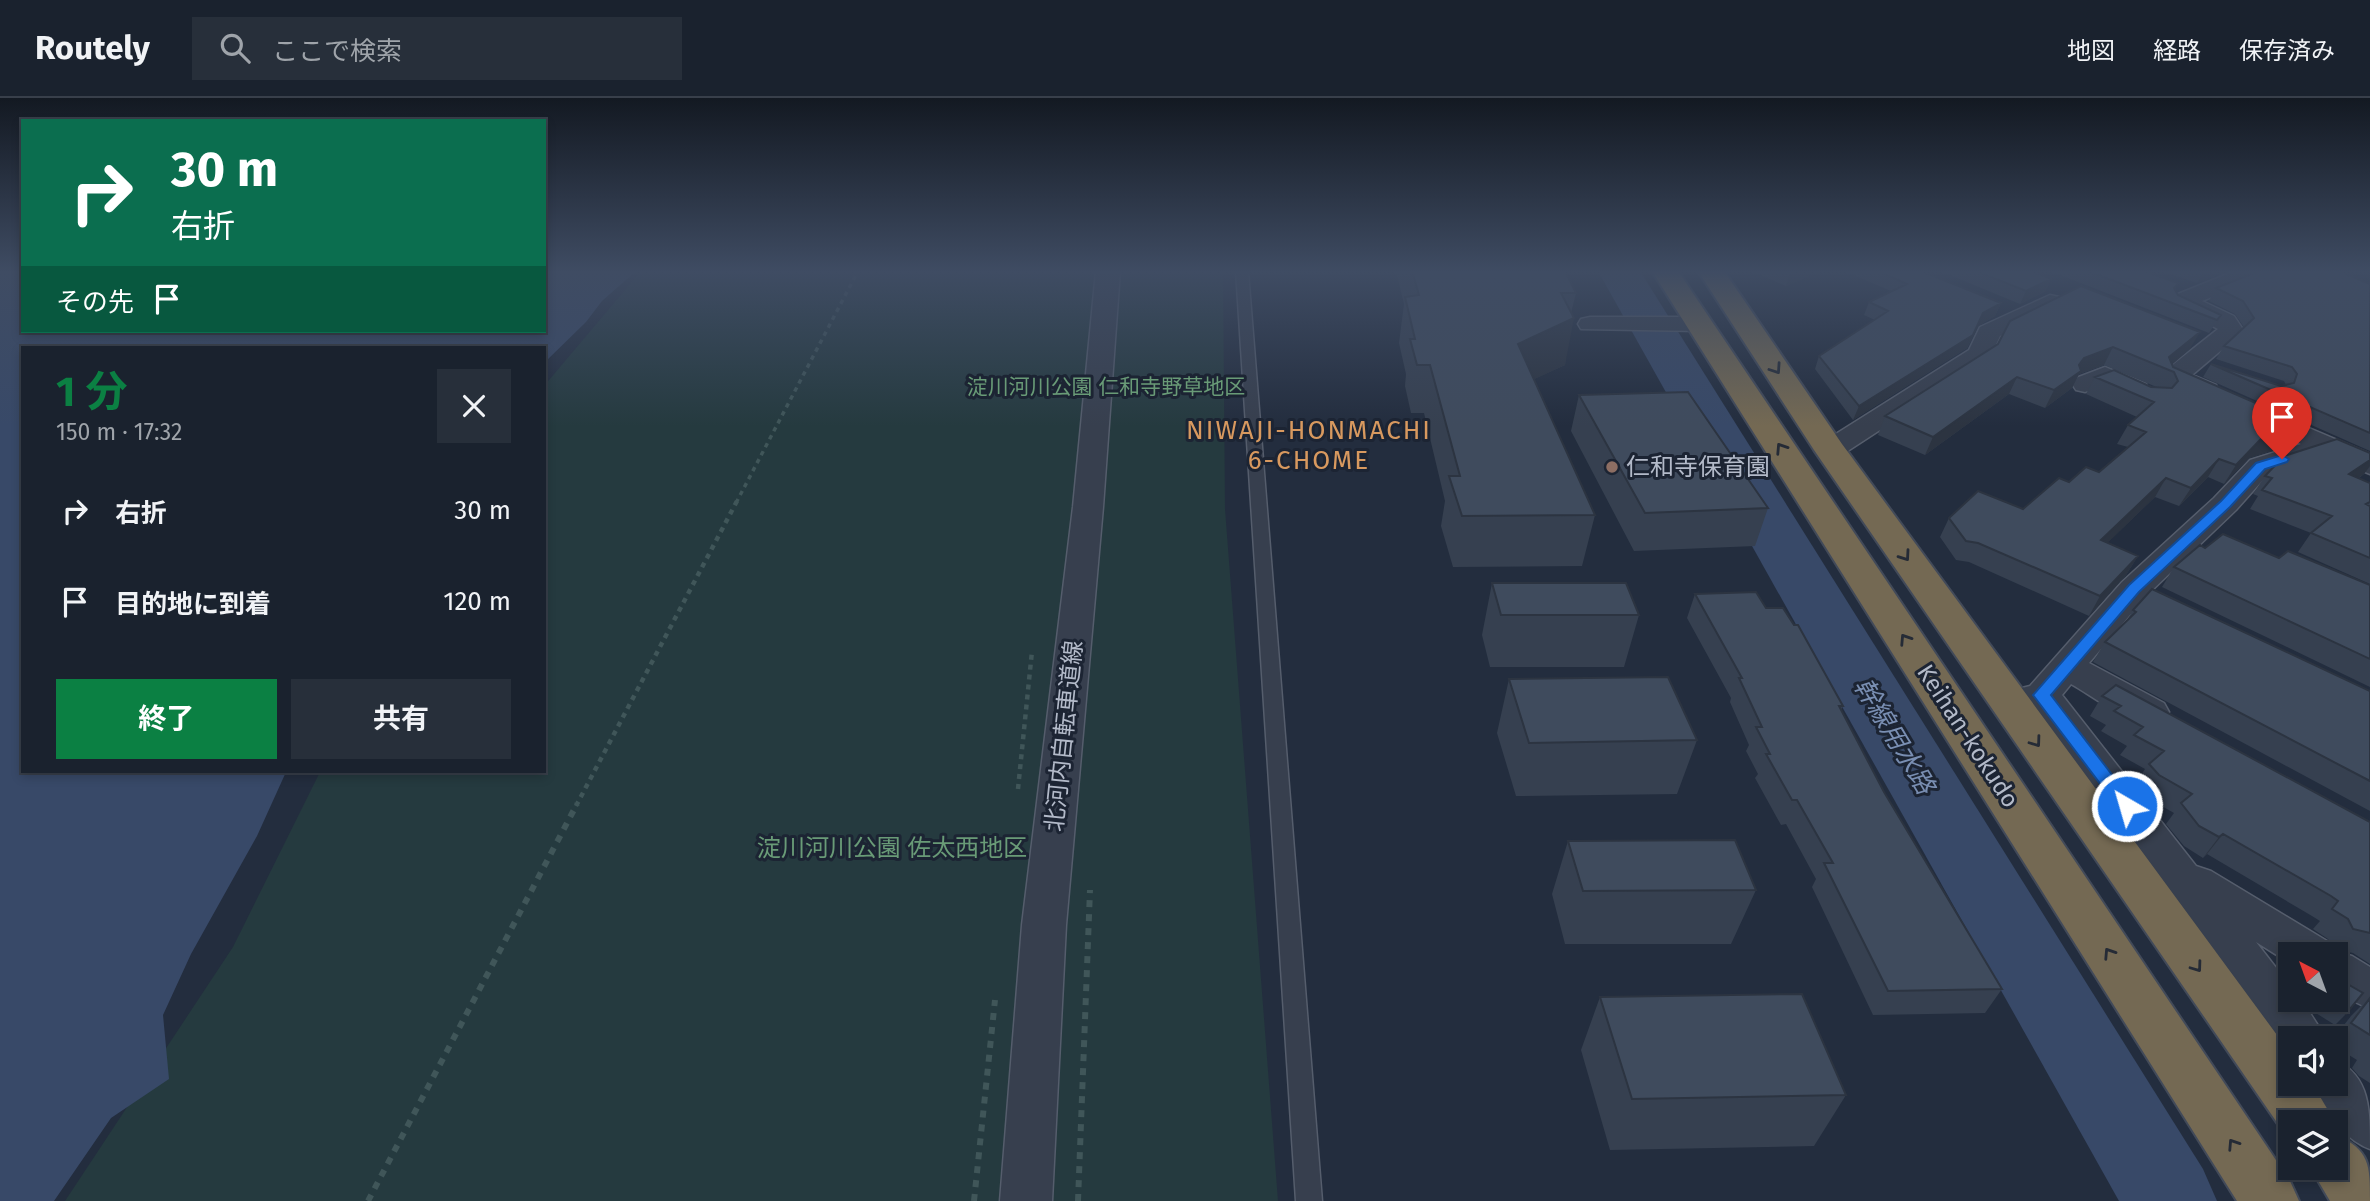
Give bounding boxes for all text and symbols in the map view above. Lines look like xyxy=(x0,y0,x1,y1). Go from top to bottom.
search box xyxy=(192,17,682,80)
text: Routely xyxy=(35,28,150,68)
icon: search xyxy=(216,29,254,67)
text: ここで検索 xyxy=(272,36,402,67)
text: 地図 xyxy=(2067,37,2115,65)
text: 経路 xyxy=(2153,37,2201,65)
text: 保存済み xyxy=(2239,37,2335,65)
text: 30 m xyxy=(171,140,278,199)
icon: right xyxy=(56,147,147,238)
text: 右折 xyxy=(171,207,235,245)
icon: arrive xyxy=(148,280,186,318)
text: その先 xyxy=(56,287,134,318)
one-way arrow xyxy=(1768,361,1781,374)
text: 1 分 xyxy=(56,367,127,417)
button: close xyxy=(437,369,511,443)
park label: 淀川河川公園 仁和寺野草地区 xyxy=(967,374,1245,400)
pin xyxy=(2252,387,2312,459)
icon: arrive xyxy=(2263,398,2301,436)
district label: NIWAJI-HONMACHI 6-CHOME xyxy=(1186,415,1432,476)
text: 150 m · 17:32 xyxy=(56,418,182,446)
one-way arrow xyxy=(1776,443,1789,456)
place label: 仁和寺保育園 xyxy=(1626,453,1770,481)
marker: 仁和寺保育園 xyxy=(1604,459,1620,475)
icon: right xyxy=(56,492,94,530)
text: 30 m xyxy=(454,495,511,526)
text: 右折 xyxy=(115,498,167,529)
one-way arrow xyxy=(1897,548,1909,561)
icon: arrive xyxy=(56,583,94,621)
text: 120 m xyxy=(443,586,511,617)
text: 目的地に到着 xyxy=(115,589,271,620)
one-way arrow xyxy=(1900,634,1913,647)
street label: 北河内自転車道線 xyxy=(1040,639,1088,833)
street label: Keihan-kokudo xyxy=(1911,659,2025,813)
water label: 幹線用水路 xyxy=(1847,672,1942,801)
button: 終了 xyxy=(56,679,277,759)
button: 共有 xyxy=(291,679,511,759)
one-way arrow xyxy=(2028,734,2040,747)
position arrow xyxy=(2090,769,2164,843)
park label: 淀川河川公園 佐太西地区 xyxy=(757,834,1027,862)
north arrow xyxy=(2278,942,2348,1012)
map controls xyxy=(2278,942,2348,1180)
one-way arrow xyxy=(2105,948,2117,961)
one-way arrow xyxy=(2189,959,2201,972)
button: sound xyxy=(2278,1026,2348,1096)
button: layers xyxy=(2278,1110,2348,1180)
one-way arrow xyxy=(2229,1139,2241,1152)

